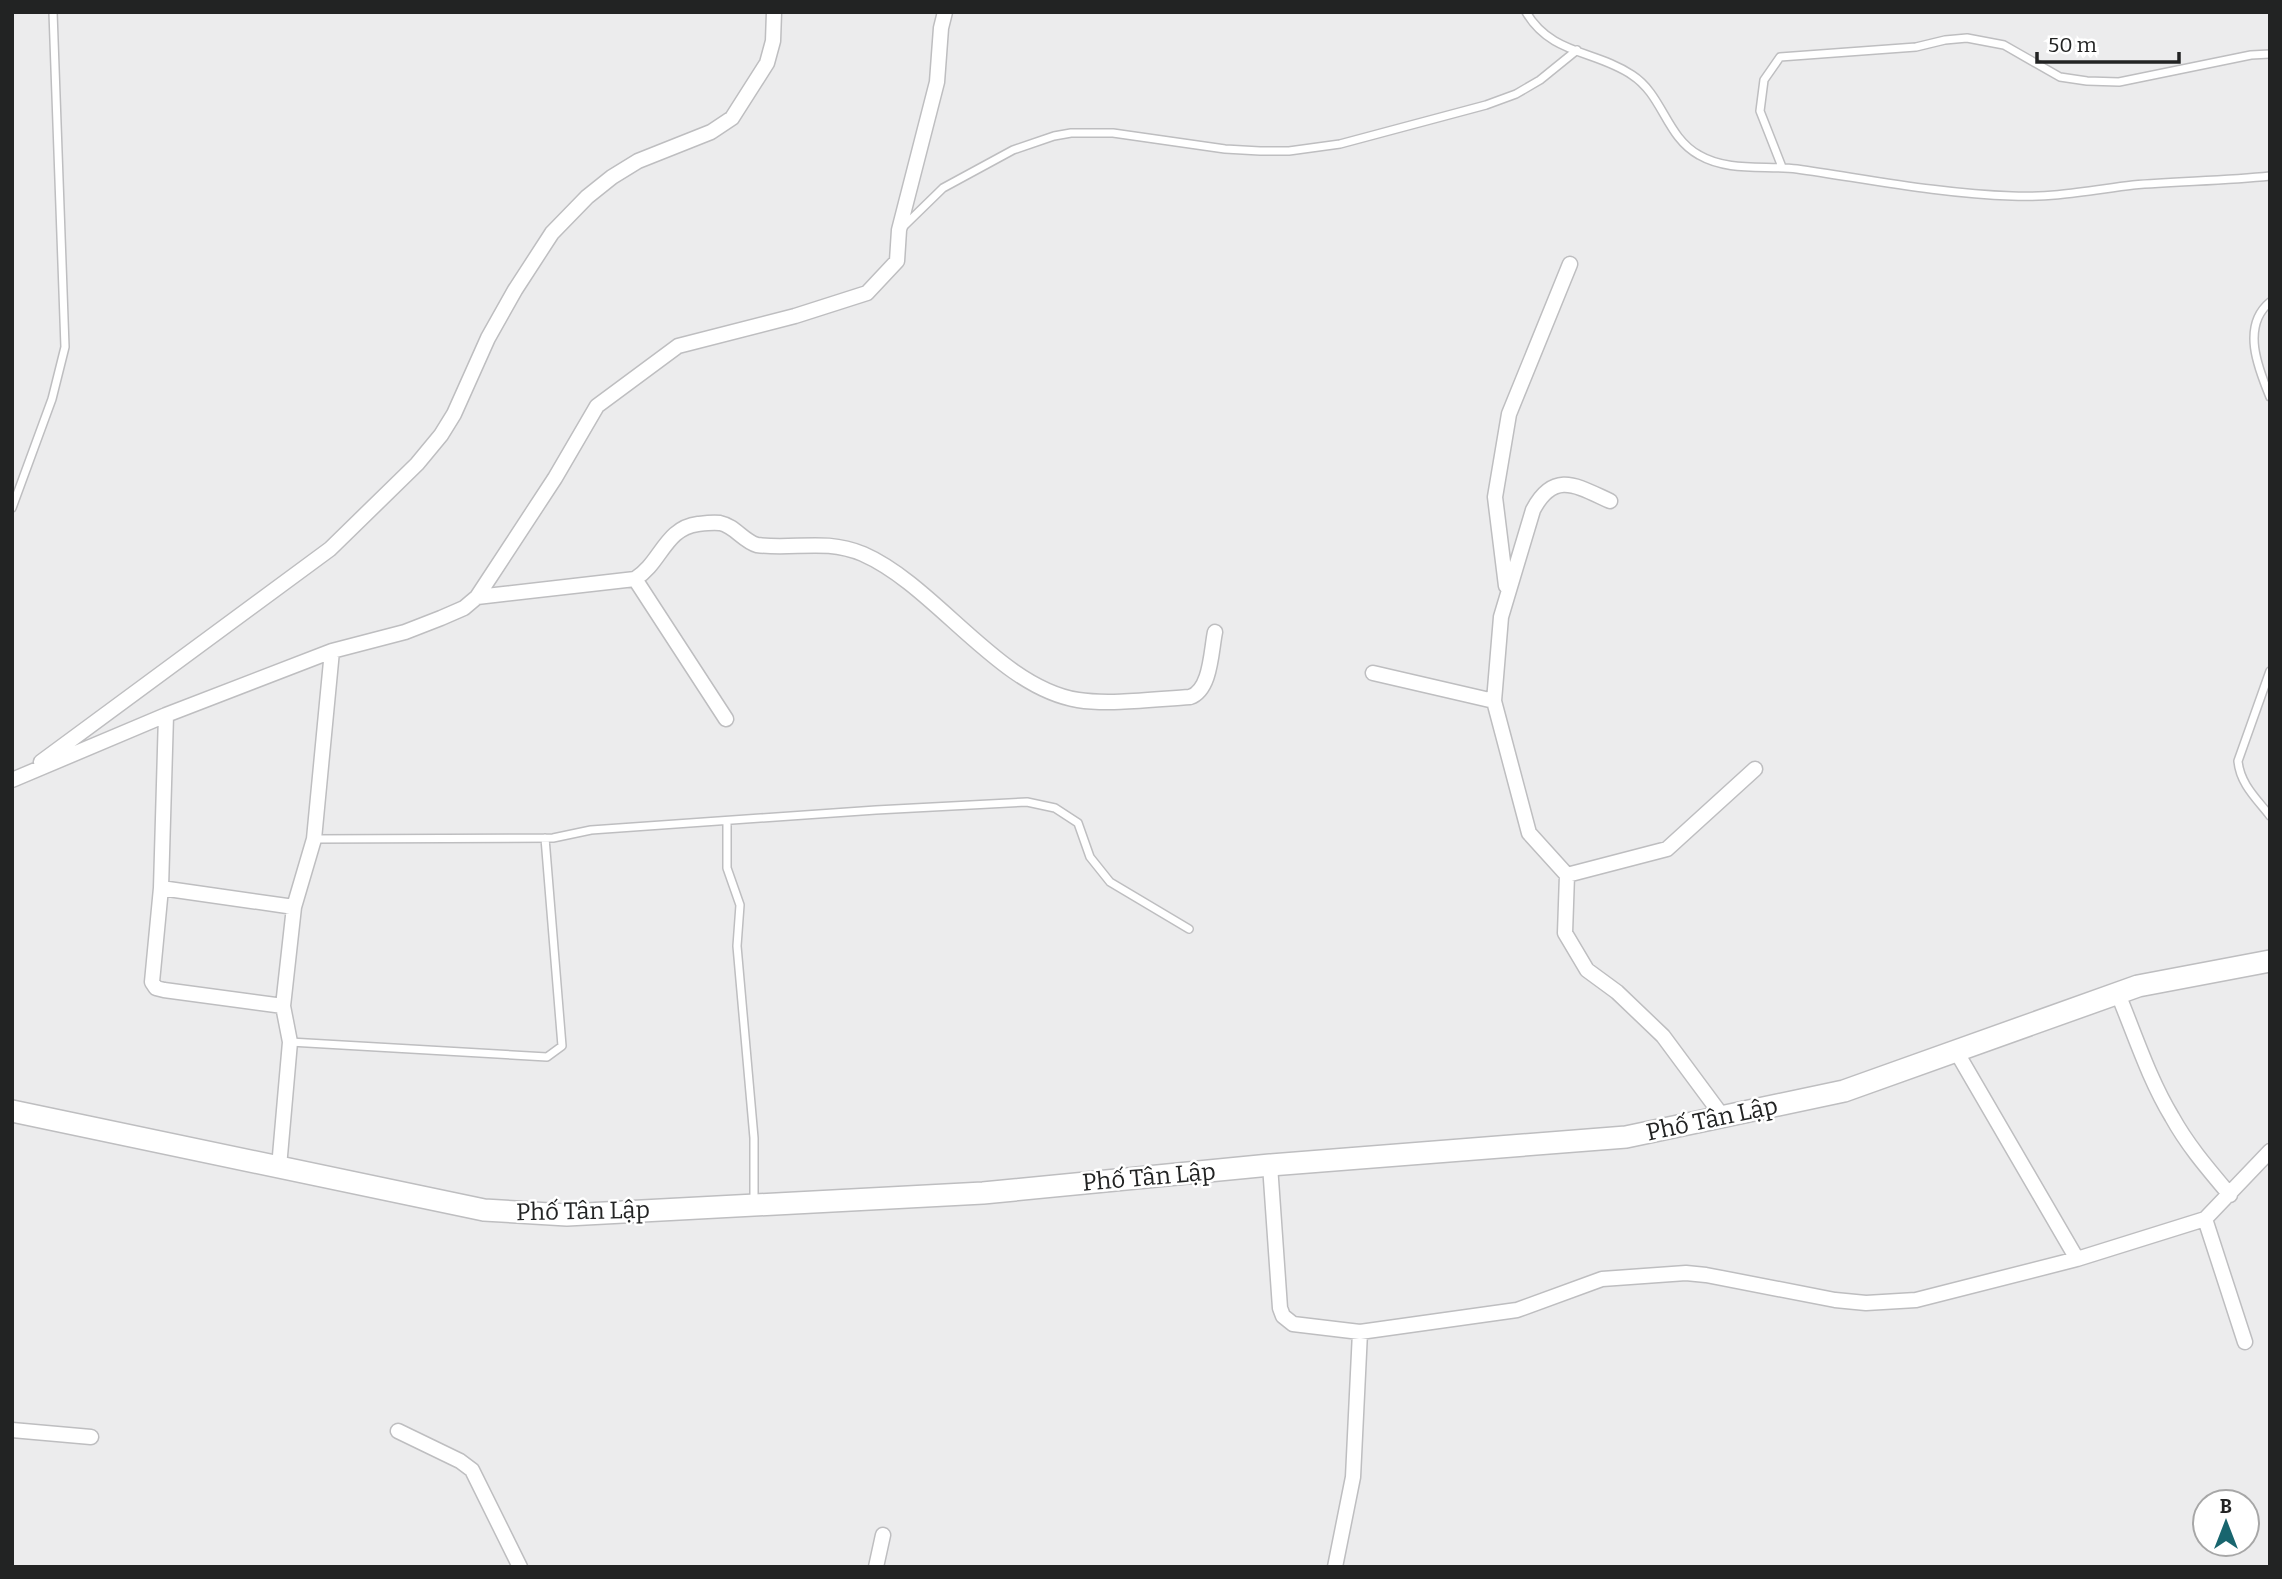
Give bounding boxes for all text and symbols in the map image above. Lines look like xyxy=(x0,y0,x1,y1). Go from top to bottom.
scale bar xyxy=(2037,21,2179,65)
text: 50 m xyxy=(2048,32,2097,58)
street label: Phố Tân Lập xyxy=(1644,1091,1780,1147)
street label: Phố Tân Lập xyxy=(1081,1157,1217,1197)
street label: Phố Tân Lập xyxy=(516,1196,650,1226)
north arrow xyxy=(2191,1488,2261,1558)
text: B xyxy=(2220,1495,2232,1518)

